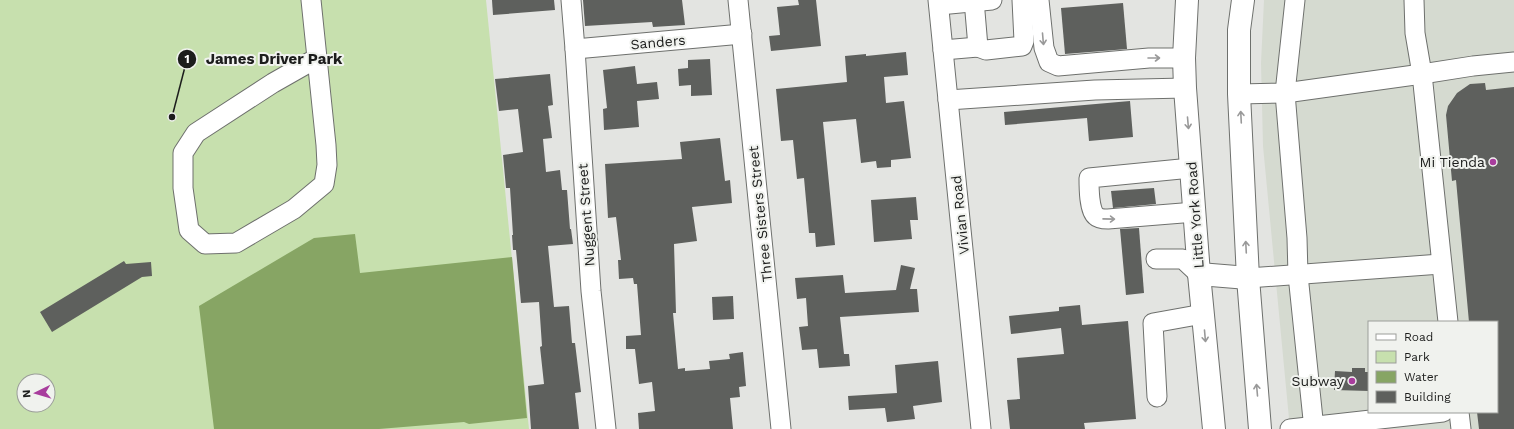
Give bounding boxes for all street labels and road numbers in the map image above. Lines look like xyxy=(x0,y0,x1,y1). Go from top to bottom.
street label: Sanders xyxy=(630,32,686,52)
street label: Three Sisters Street xyxy=(745,145,775,283)
street label: Little York Road xyxy=(1183,161,1207,269)
street label: Nuggent Street xyxy=(574,163,598,267)
street label: Vivian Road xyxy=(948,175,972,255)

